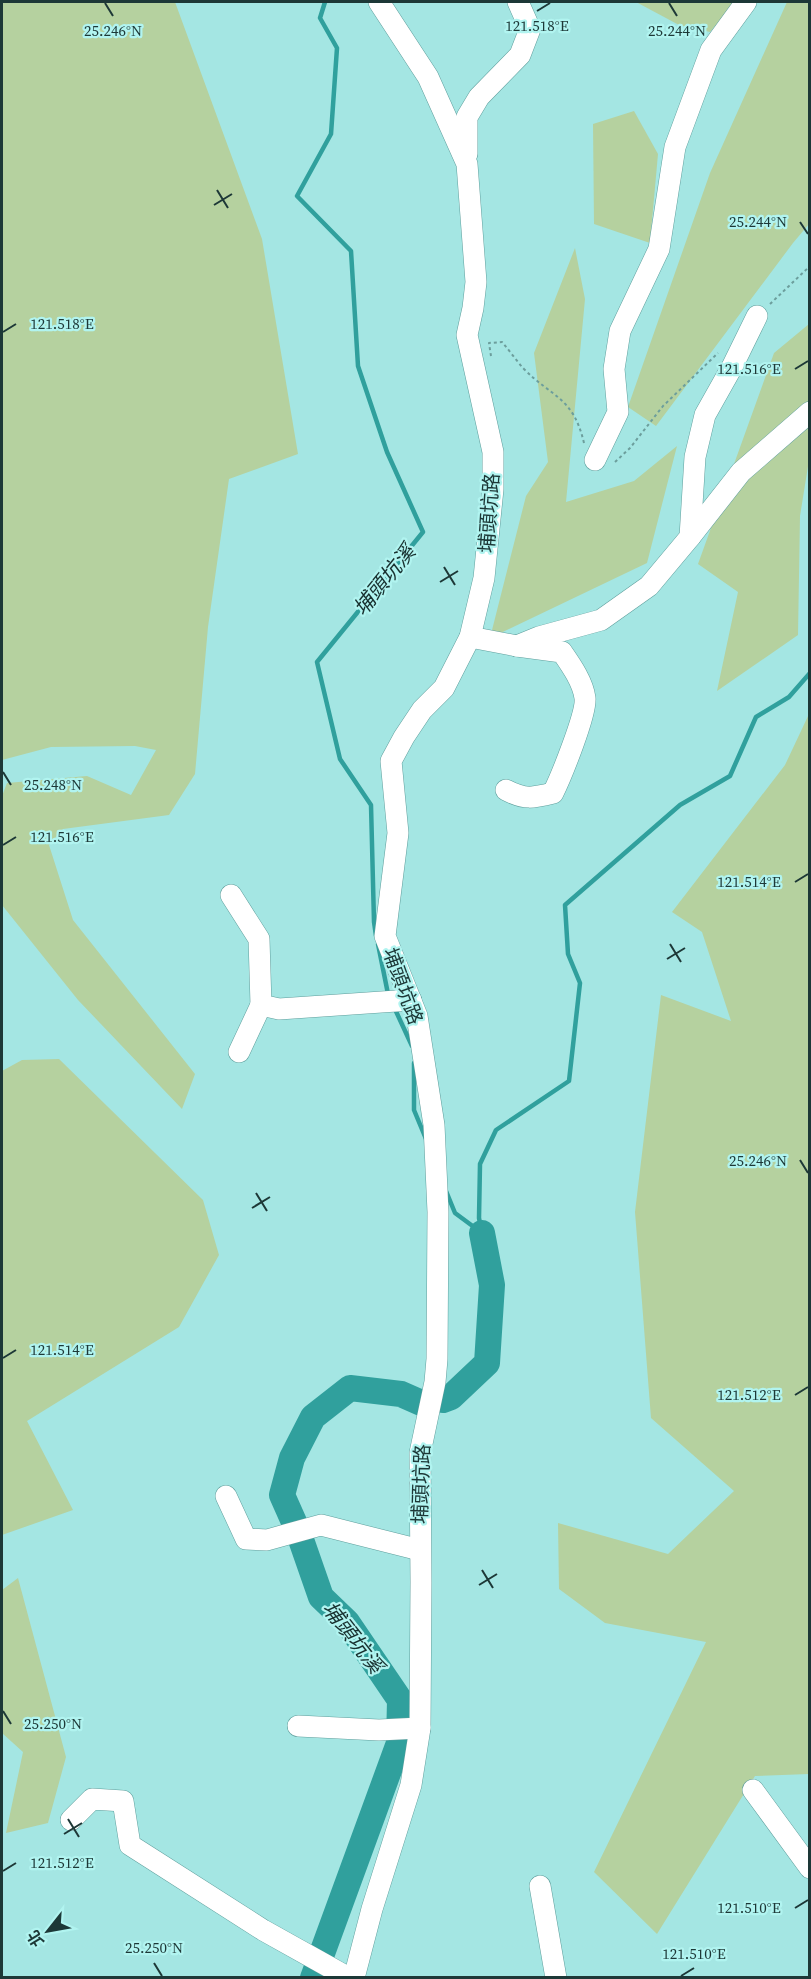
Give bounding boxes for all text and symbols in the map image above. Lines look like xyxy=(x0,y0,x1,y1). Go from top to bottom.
text: 121.518°E xyxy=(505,15,569,36)
text: 25.246°N xyxy=(84,20,142,41)
text: 25.244°N xyxy=(648,20,706,41)
text: 25.244°N xyxy=(729,211,787,232)
text: 121.518°E xyxy=(30,313,94,334)
text: 121.516°E xyxy=(717,358,781,379)
street label: 埔頭坑路 xyxy=(472,472,506,554)
water label: 埔頭坑溪 xyxy=(346,536,424,622)
text: 25.248°N xyxy=(24,774,82,795)
text: 121.516°E xyxy=(30,826,94,847)
text: 121.514°E xyxy=(717,871,781,892)
street label: 埔頭坑路 xyxy=(376,944,430,1028)
text: 25.246°N xyxy=(729,1150,787,1171)
text: 121.514°E xyxy=(30,1339,94,1360)
text: 121.512°E xyxy=(717,1384,781,1405)
street label: 埔頭坑路 xyxy=(406,1444,436,1524)
water label: 埔頭坑溪 xyxy=(316,1595,392,1681)
text: 25.250°N xyxy=(24,1713,82,1734)
text: 121.512°E xyxy=(30,1852,94,1873)
text: 121.510°E xyxy=(717,1897,781,1918)
north arrow xyxy=(18,1901,78,1961)
text: 北 xyxy=(22,1926,49,1951)
text: 25.250°N xyxy=(125,1937,183,1958)
text: 121.510°E xyxy=(662,1943,726,1964)

